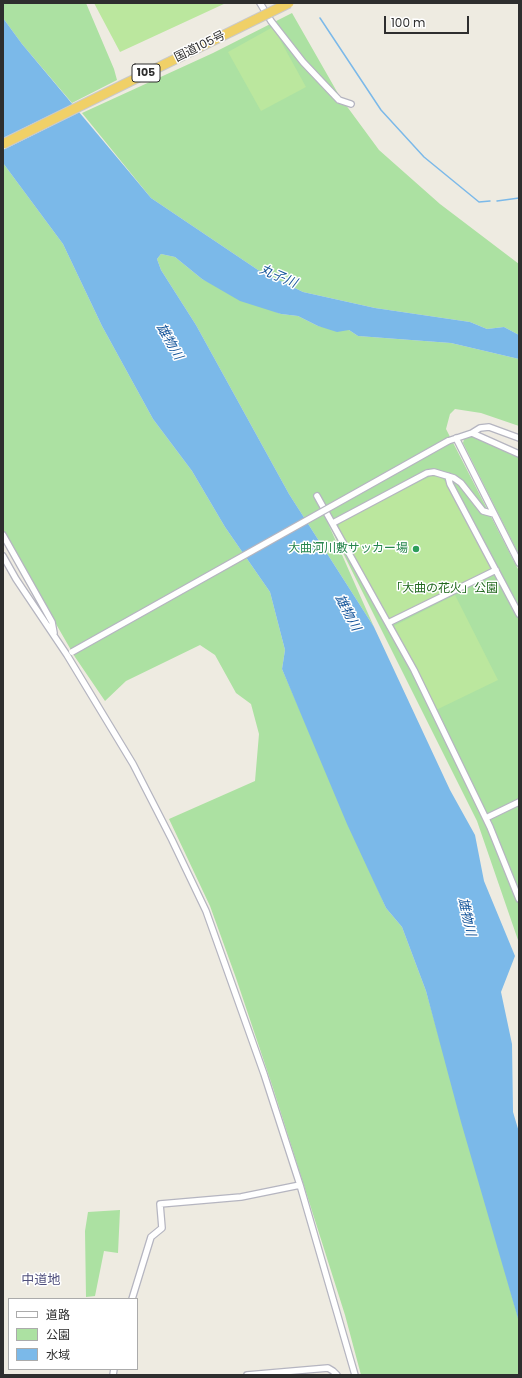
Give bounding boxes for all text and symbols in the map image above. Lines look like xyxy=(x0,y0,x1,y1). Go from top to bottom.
scale bar xyxy=(386,8,471,34)
text: 100 m xyxy=(391,14,425,31)
street label: 国道105号 xyxy=(172,28,228,66)
road number: 105 xyxy=(132,64,160,82)
water label: 丸子川 xyxy=(257,262,299,292)
water label: 雄物川 xyxy=(152,321,186,363)
place label: 大曲河川敷サッカー場 xyxy=(288,542,408,556)
marker: 大曲河川敷サッカー場 xyxy=(411,544,421,554)
park label: 「大曲の花火」公園 xyxy=(390,582,498,596)
water label: 雄物川 xyxy=(331,592,363,634)
water label: 雄物川 xyxy=(454,896,478,938)
district label: 中道地 xyxy=(22,1273,60,1289)
legend xyxy=(8,1298,138,1370)
text: 道路 xyxy=(46,1306,70,1323)
text: 公園 xyxy=(46,1326,70,1343)
text: 水域 xyxy=(46,1346,70,1363)

